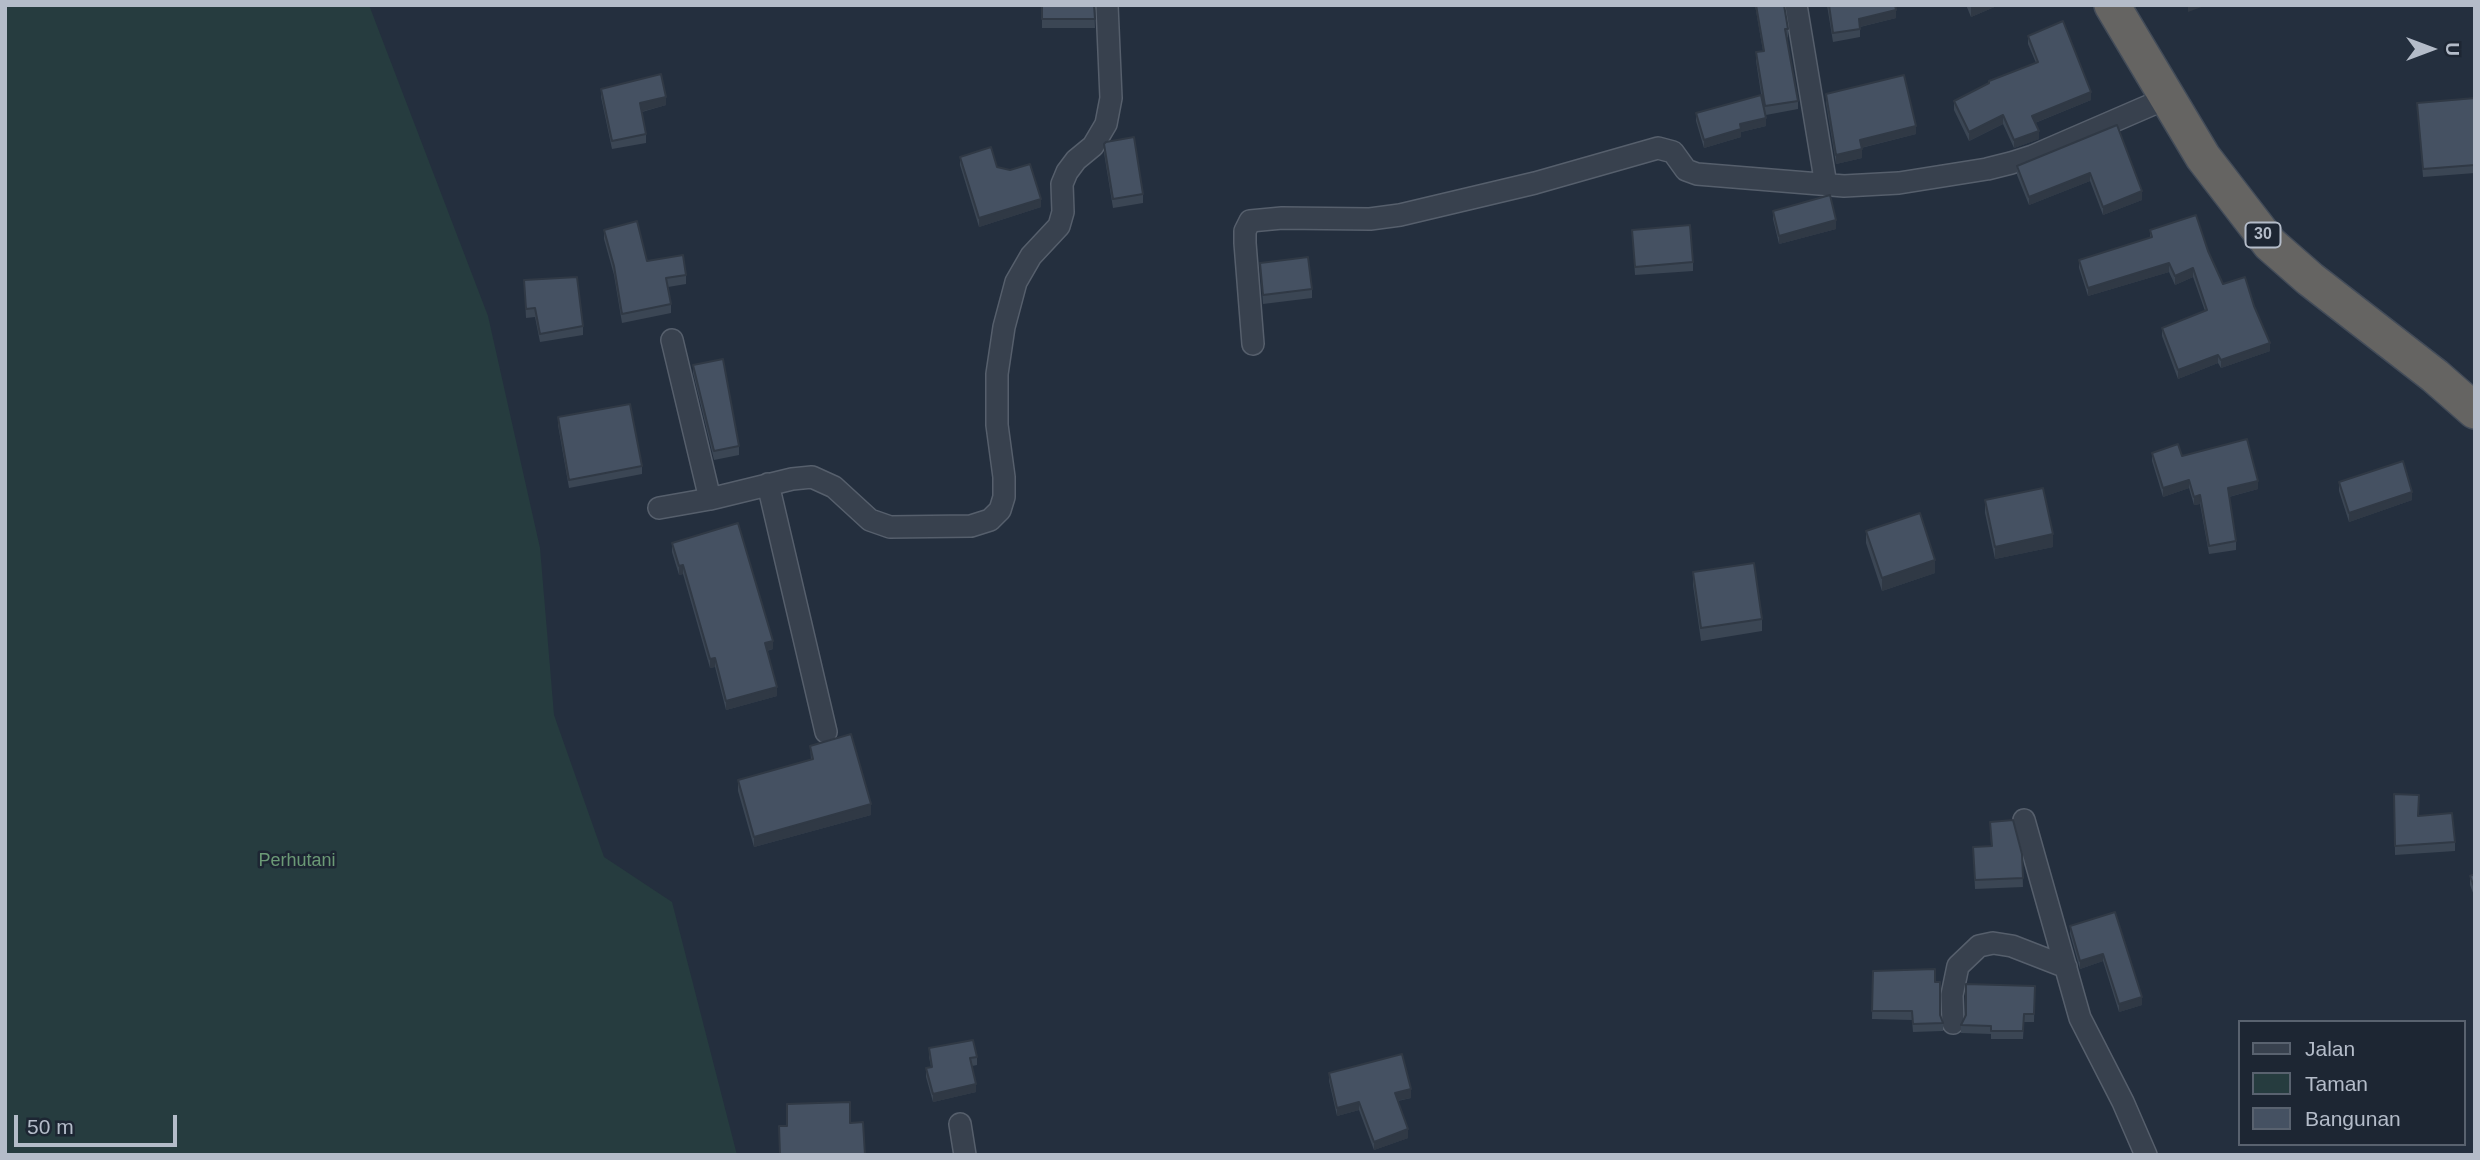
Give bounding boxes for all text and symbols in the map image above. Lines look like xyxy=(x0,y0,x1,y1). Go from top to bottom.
north arrow xyxy=(2396,14,2466,84)
text: U xyxy=(2442,42,2463,56)
road number: 30 xyxy=(2246,222,2280,247)
park label: Perhutani xyxy=(258,850,336,872)
legend xyxy=(2238,1020,2466,1146)
text: Jalan xyxy=(2305,1037,2355,1060)
text: Taman xyxy=(2305,1072,2368,1095)
scale bar xyxy=(18,1100,180,1144)
text: Bangunan xyxy=(2305,1107,2401,1130)
text: 50 m xyxy=(27,1115,74,1138)

